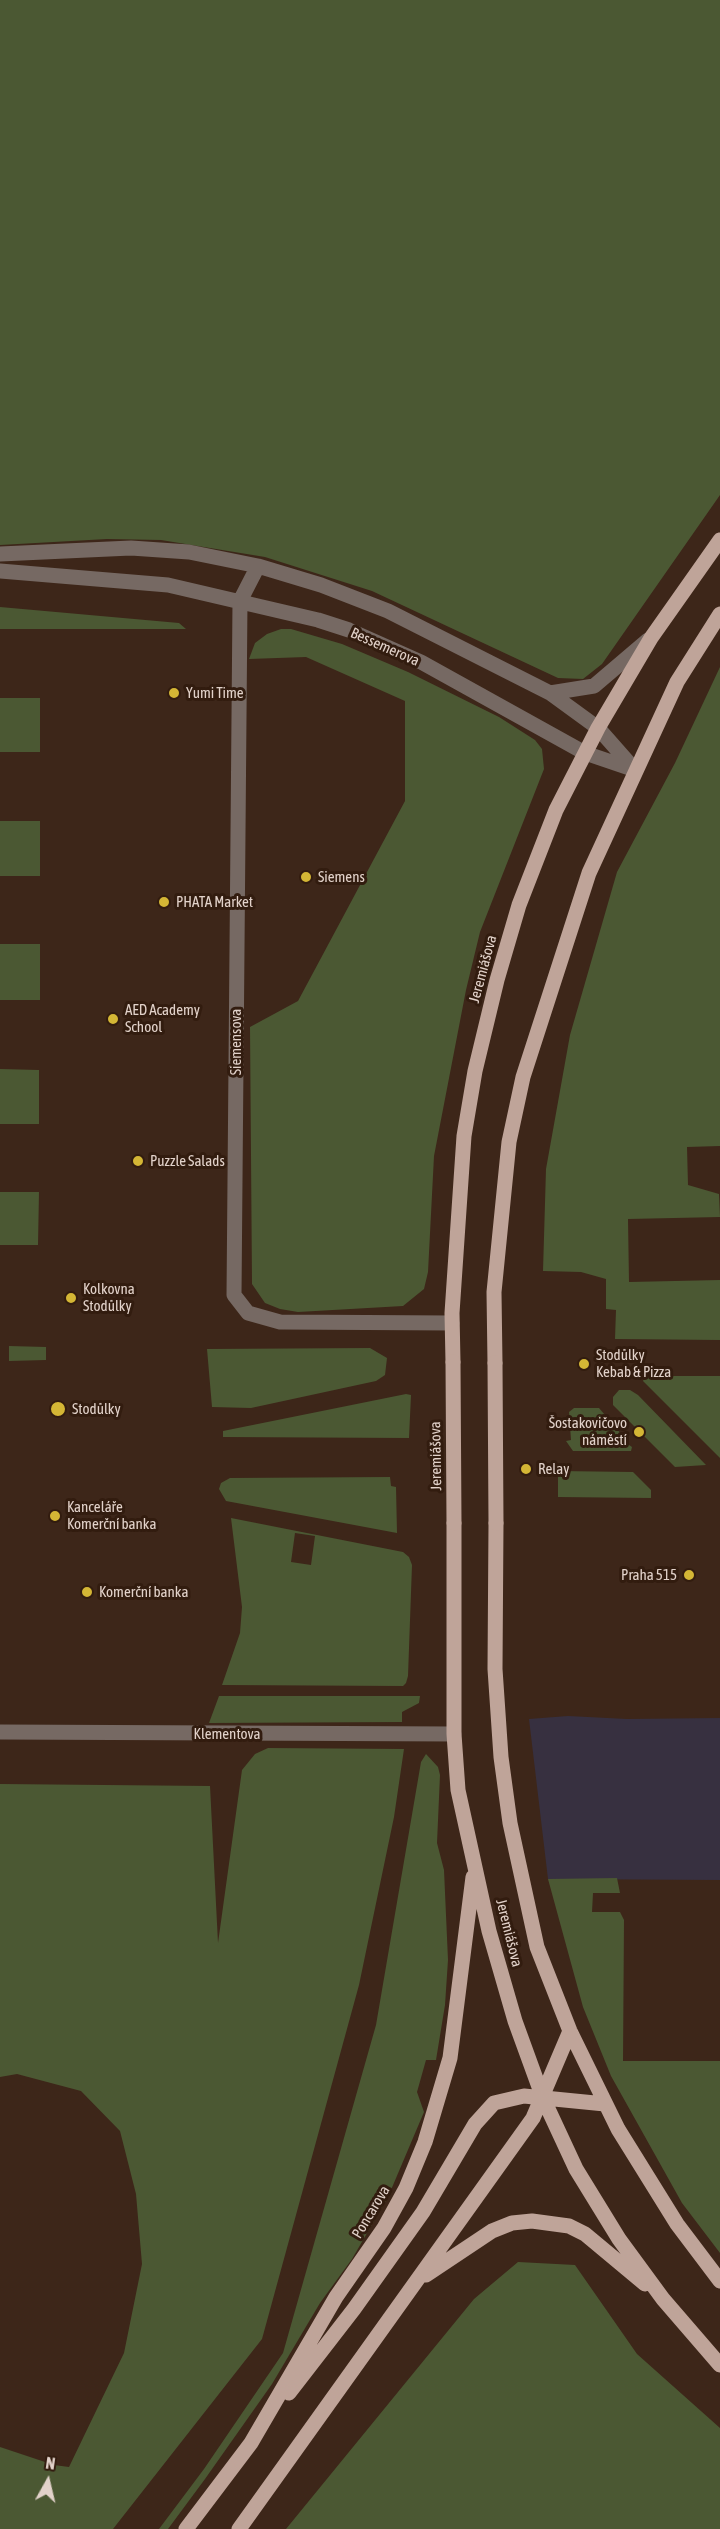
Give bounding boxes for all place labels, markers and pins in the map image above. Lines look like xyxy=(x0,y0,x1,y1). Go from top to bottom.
place label: Yumi Time xyxy=(186,684,244,702)
marker: Yumi Time xyxy=(167,686,181,700)
place label: Siemens xyxy=(318,868,365,886)
marker: Siemens xyxy=(299,870,313,884)
place label: PHATA Market xyxy=(176,893,253,911)
marker: PHATA Market xyxy=(157,895,171,909)
place label: AED Academy School xyxy=(125,1001,200,1036)
marker: AED Academy School xyxy=(106,1012,120,1026)
place label: Puzzle Salads xyxy=(150,1152,225,1170)
marker: Puzzle Salads xyxy=(131,1154,145,1168)
place label: Kolkovna Stodůlky xyxy=(83,1280,135,1315)
marker: Kolkovna Stodůlky xyxy=(64,1291,78,1305)
place label: Stodůlky Kebab & Pizza xyxy=(596,1346,671,1381)
marker: Stodůlky Kebab & Pizza xyxy=(577,1357,591,1371)
marker: Stodůlky xyxy=(49,1400,67,1418)
place label: Stodůlky xyxy=(72,1400,121,1418)
place label: Šostakovičovo náměstí xyxy=(549,1414,627,1449)
marker: Šostakovičovo náměstí xyxy=(632,1425,646,1439)
place label: Relay xyxy=(538,1460,569,1478)
marker: Relay xyxy=(519,1462,533,1476)
place label: Kanceláře Komerční banka xyxy=(67,1498,156,1533)
marker: Kanceláře Komerční banka xyxy=(48,1509,62,1523)
place label: Praha 515 xyxy=(621,1566,677,1584)
marker: Praha 515 xyxy=(682,1568,696,1582)
place label: Komerční banka xyxy=(99,1583,188,1601)
marker: Komerční banka xyxy=(80,1585,94,1599)

